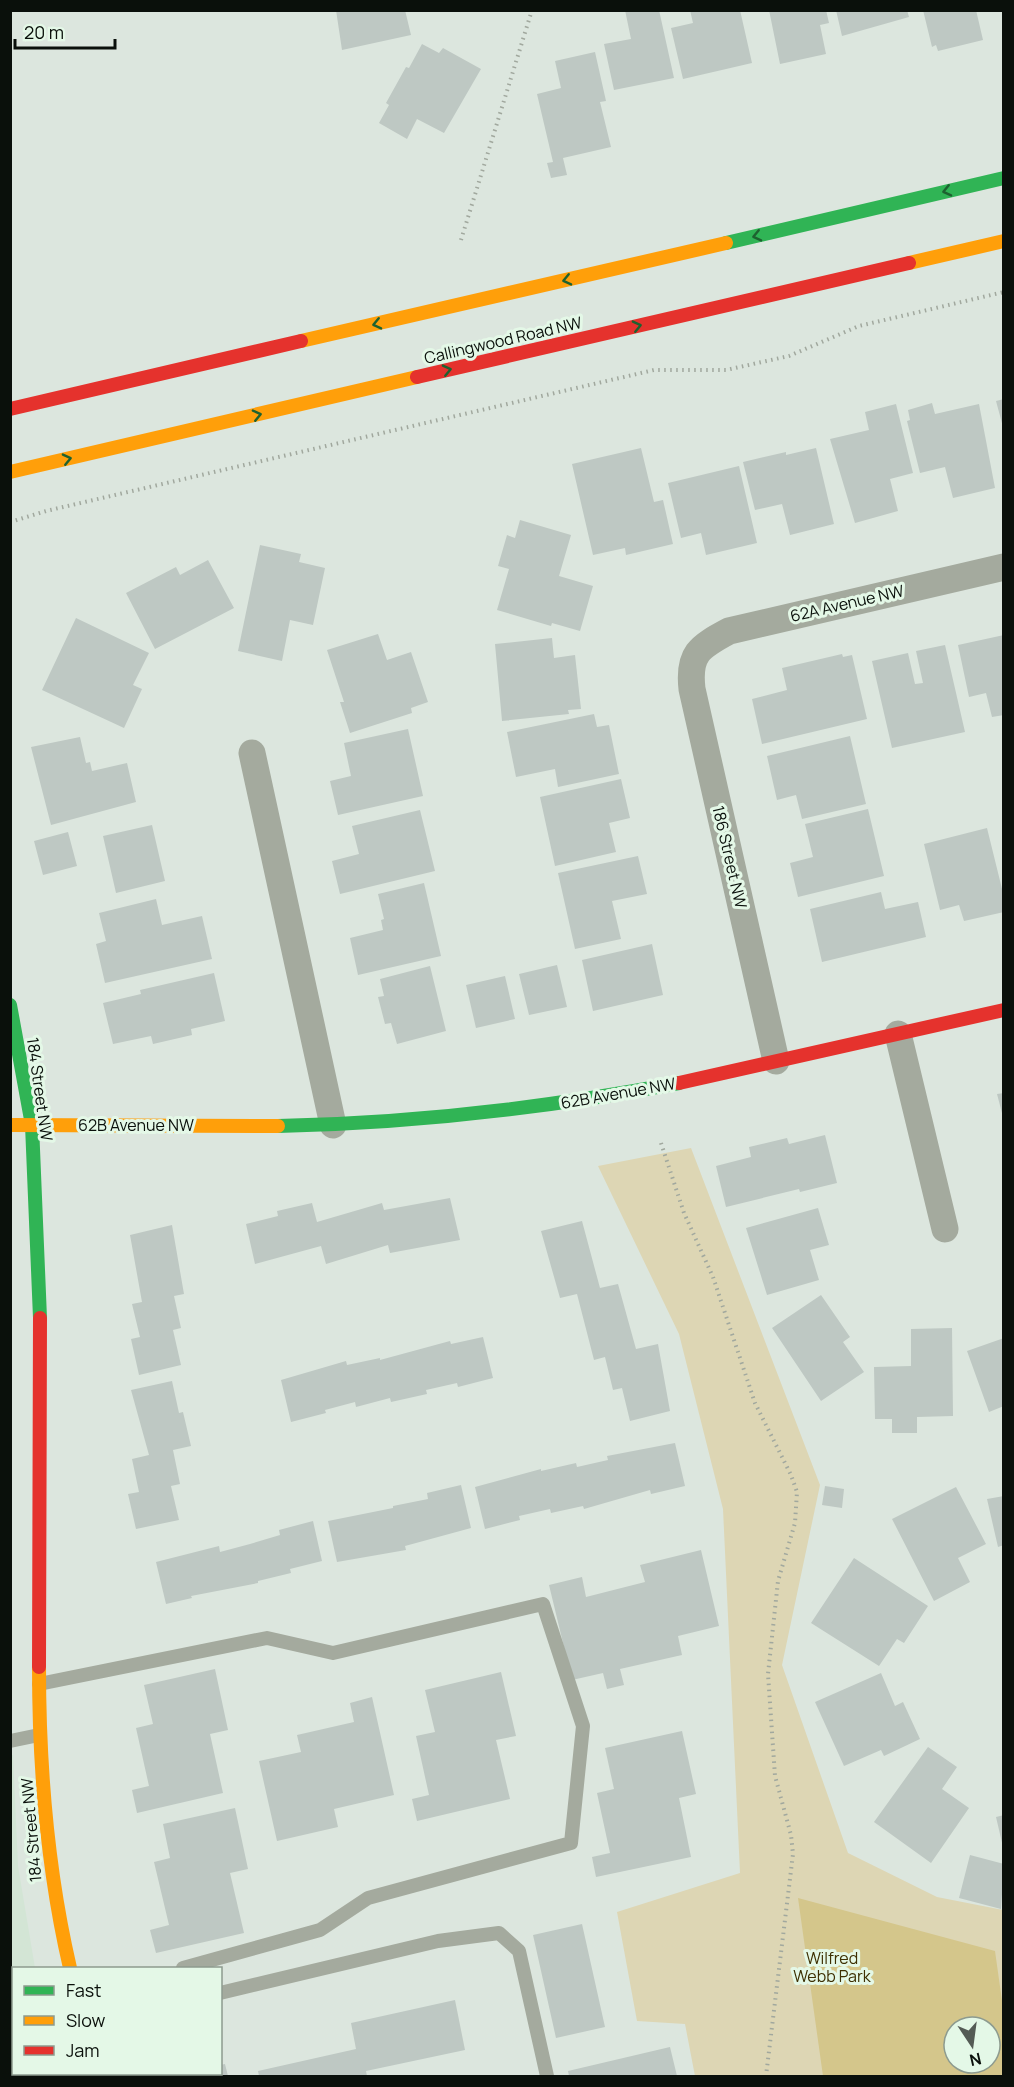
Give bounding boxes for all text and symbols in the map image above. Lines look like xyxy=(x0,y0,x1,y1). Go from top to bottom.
scale bar xyxy=(15,12,116,50)
text: 20 m xyxy=(24,20,64,44)
one-way arrow xyxy=(942,184,952,197)
one-way arrow xyxy=(752,228,762,241)
one-way arrow xyxy=(562,272,572,285)
street label: Callingwood Road NW xyxy=(422,311,584,369)
one-way arrow xyxy=(372,317,382,330)
one-way arrow xyxy=(632,321,642,334)
one-way arrow xyxy=(442,365,452,378)
one-way arrow xyxy=(252,409,262,422)
one-way arrow xyxy=(62,453,72,466)
street label: 62A Avenue NW xyxy=(788,579,906,627)
street label: 186 Street NW xyxy=(707,803,753,911)
street label: 184 Street NW xyxy=(22,1036,58,1142)
street label: 62B Avenue NW xyxy=(559,1072,677,1114)
street label: 62B Avenue NW xyxy=(78,1114,194,1136)
street label: 184 Street NW xyxy=(15,1777,47,1883)
park label: Wilfred Webb Park xyxy=(793,1947,872,1987)
legend xyxy=(12,1967,222,2075)
text: Fast xyxy=(66,1978,101,2002)
text: Slow xyxy=(66,2008,106,2032)
north arrow xyxy=(942,2015,1002,2075)
text: Jam xyxy=(66,2038,100,2062)
text: N xyxy=(967,2048,983,2072)

